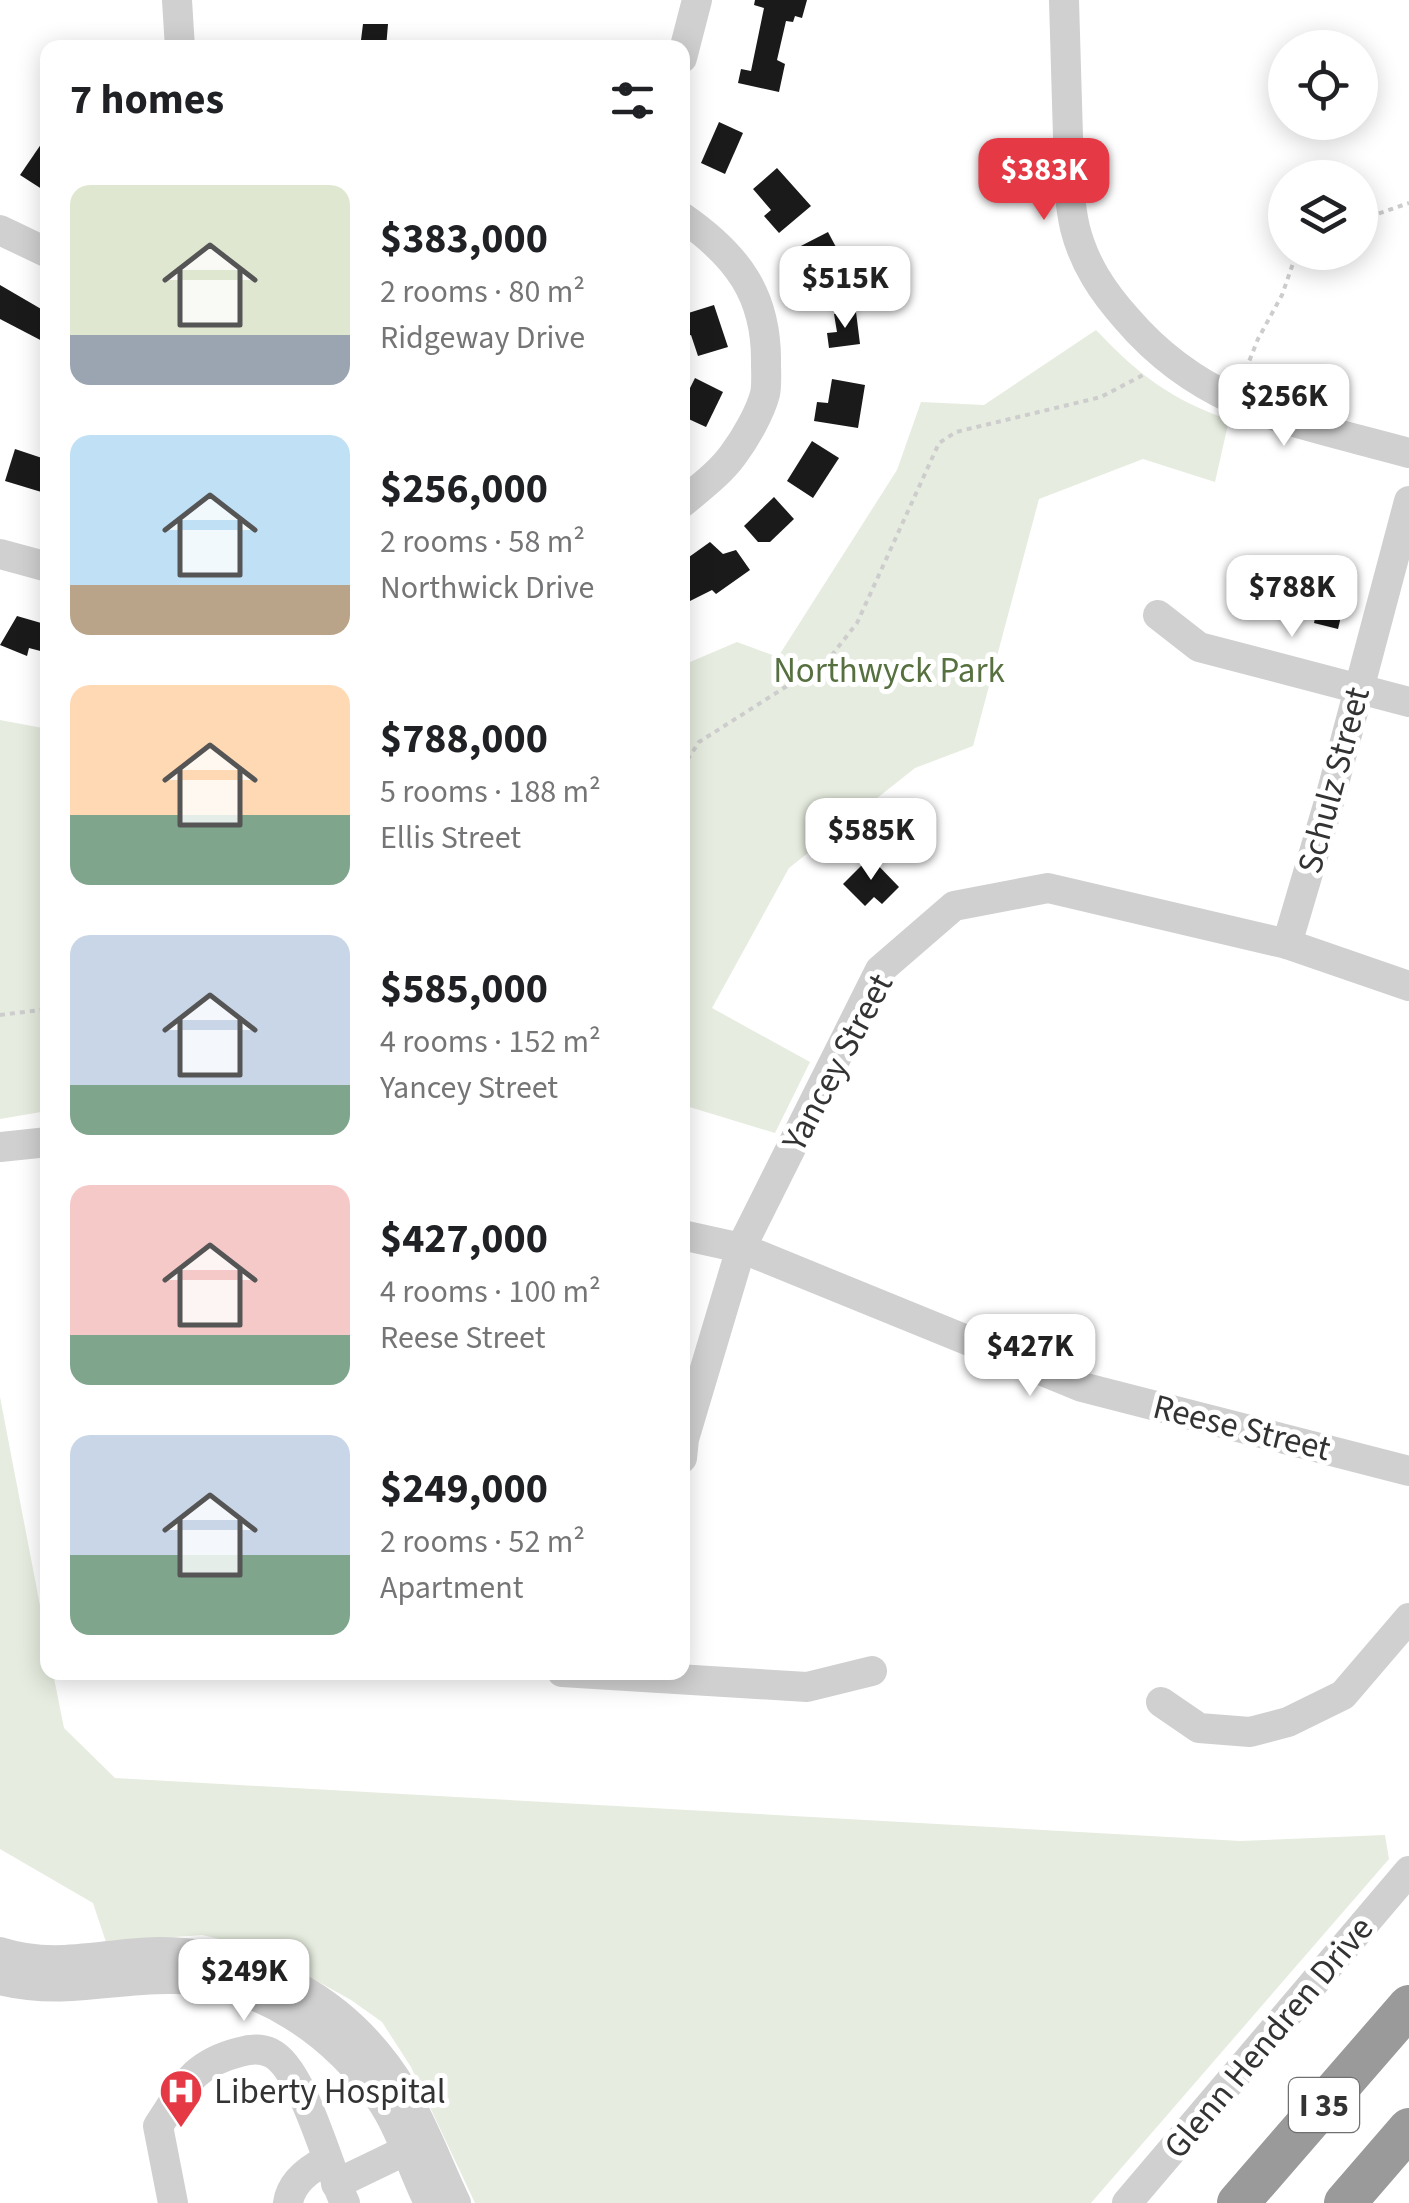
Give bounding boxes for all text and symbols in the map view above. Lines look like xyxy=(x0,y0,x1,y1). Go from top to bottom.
map controls xyxy=(1268,30,1378,270)
button: locate xyxy=(1268,30,1378,140)
text: 7 homes xyxy=(70,70,224,130)
icon: filters xyxy=(605,73,660,128)
pin: $383K xyxy=(974,138,1114,223)
text: $383K xyxy=(1000,147,1088,193)
button: layers xyxy=(1268,160,1378,270)
text: $383,000 xyxy=(380,209,548,269)
icon: home xyxy=(150,225,270,345)
pin: $515K xyxy=(775,246,915,331)
text: $515K xyxy=(801,255,889,301)
text: 2 rooms · 80 m² xyxy=(380,269,585,315)
text: Ridgeway Drive xyxy=(380,315,585,361)
pin: $256K xyxy=(1214,364,1354,449)
text: $256K xyxy=(1240,373,1328,419)
text: $256,000 xyxy=(380,459,548,519)
icon: home xyxy=(150,475,270,595)
text: 2 rooms · 58 m² xyxy=(380,519,585,565)
pin: $788K xyxy=(1222,555,1362,640)
text: $788K xyxy=(1248,564,1336,610)
text: Northwick Drive xyxy=(380,565,594,611)
park label: Northwyck Park xyxy=(773,646,1006,696)
street label: Schulz Street xyxy=(1285,681,1383,879)
text: $788,000 xyxy=(380,709,548,769)
icon: home xyxy=(150,725,270,845)
text: 5 rooms · 188 m² xyxy=(380,769,601,815)
pin: $585K xyxy=(801,798,941,883)
text: $585K xyxy=(827,807,915,853)
text: Ellis Street xyxy=(380,815,521,861)
text: $585,000 xyxy=(380,959,548,1019)
street label: Yancey Street xyxy=(770,965,906,1161)
icon: home xyxy=(150,975,270,1095)
text: 4 rooms · 152 m² xyxy=(380,1019,601,1065)
text: Yancey Street xyxy=(380,1065,558,1111)
text: $427,000 xyxy=(380,1209,548,1269)
icon: home xyxy=(150,1225,270,1345)
text: 4 rooms · 100 m² xyxy=(380,1269,601,1315)
pin: $427K xyxy=(960,1314,1100,1399)
text: Reese Street xyxy=(380,1315,545,1361)
text: $427K xyxy=(986,1323,1074,1369)
street label: Reese Street xyxy=(1148,1382,1336,1474)
text: $249,000 xyxy=(380,1459,548,1519)
icon: home xyxy=(150,1475,270,1595)
text: 2 rooms · 52 m² xyxy=(380,1519,585,1565)
text: Apartment xyxy=(380,1565,523,1611)
street label: Glenn Hendren Drive xyxy=(1152,1905,1385,2170)
pin: $249K xyxy=(174,1939,314,2024)
text: $249K xyxy=(200,1948,288,1994)
place label: Liberty Hospital xyxy=(214,2067,446,2117)
hospital icon: Liberty Hospital xyxy=(158,2068,204,2129)
road number: I 35 xyxy=(1289,2078,1359,2132)

